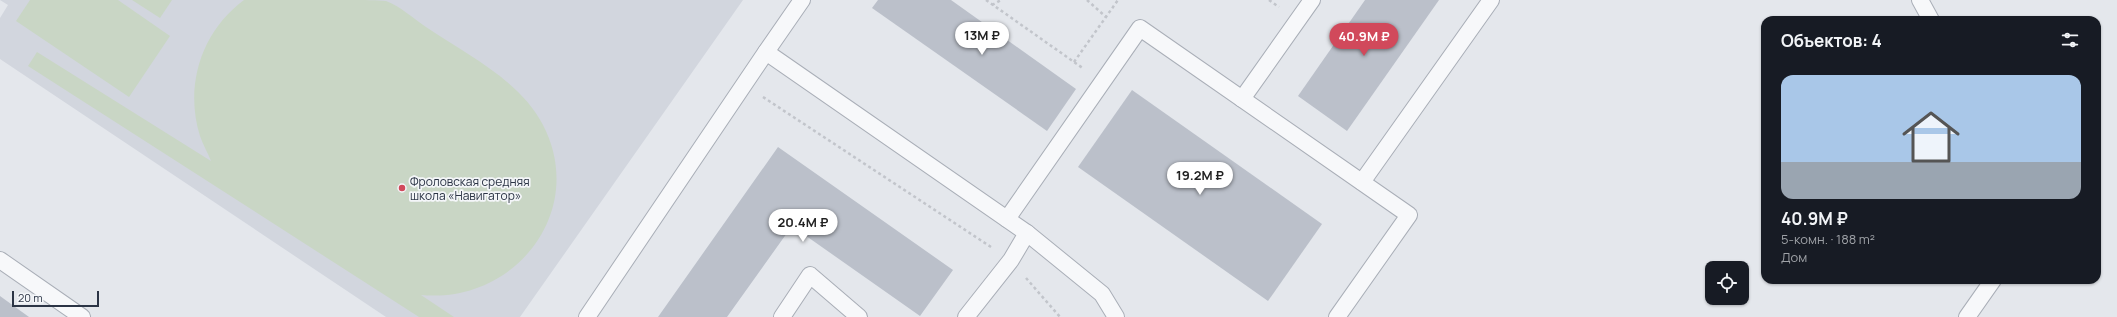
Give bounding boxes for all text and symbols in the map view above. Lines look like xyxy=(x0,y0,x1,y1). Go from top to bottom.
pin: 13M ₽ xyxy=(954,22,1010,56)
pin: 40.9M ₽ xyxy=(1327,23,1401,57)
text: 13M ₽ xyxy=(964,26,1000,44)
text: 40.9M ₽ xyxy=(1338,27,1390,45)
text: Объектов: 4 xyxy=(1781,29,1882,52)
icon: filters xyxy=(2059,29,2081,51)
icon: home xyxy=(1895,101,1967,173)
pin: 19.2M ₽ xyxy=(1163,162,1237,196)
text: 19.2M ₽ xyxy=(1176,166,1224,184)
place label: Фроловская средняя школа «Навигатор» xyxy=(410,173,530,204)
marker: Фроловская средняя школа «Навигатор» xyxy=(397,183,407,193)
text: 40.9M ₽ xyxy=(1781,207,1848,230)
pin: 20.4M ₽ xyxy=(766,209,840,243)
text: 20.4M ₽ xyxy=(778,213,828,231)
text: 5-комн. · 188 m² xyxy=(1781,230,1875,248)
text: Дом xyxy=(1781,248,1807,266)
map controls xyxy=(1705,261,1749,305)
button: locate xyxy=(1705,261,1749,305)
scale bar xyxy=(12,289,99,308)
text: 20 m xyxy=(18,290,43,305)

